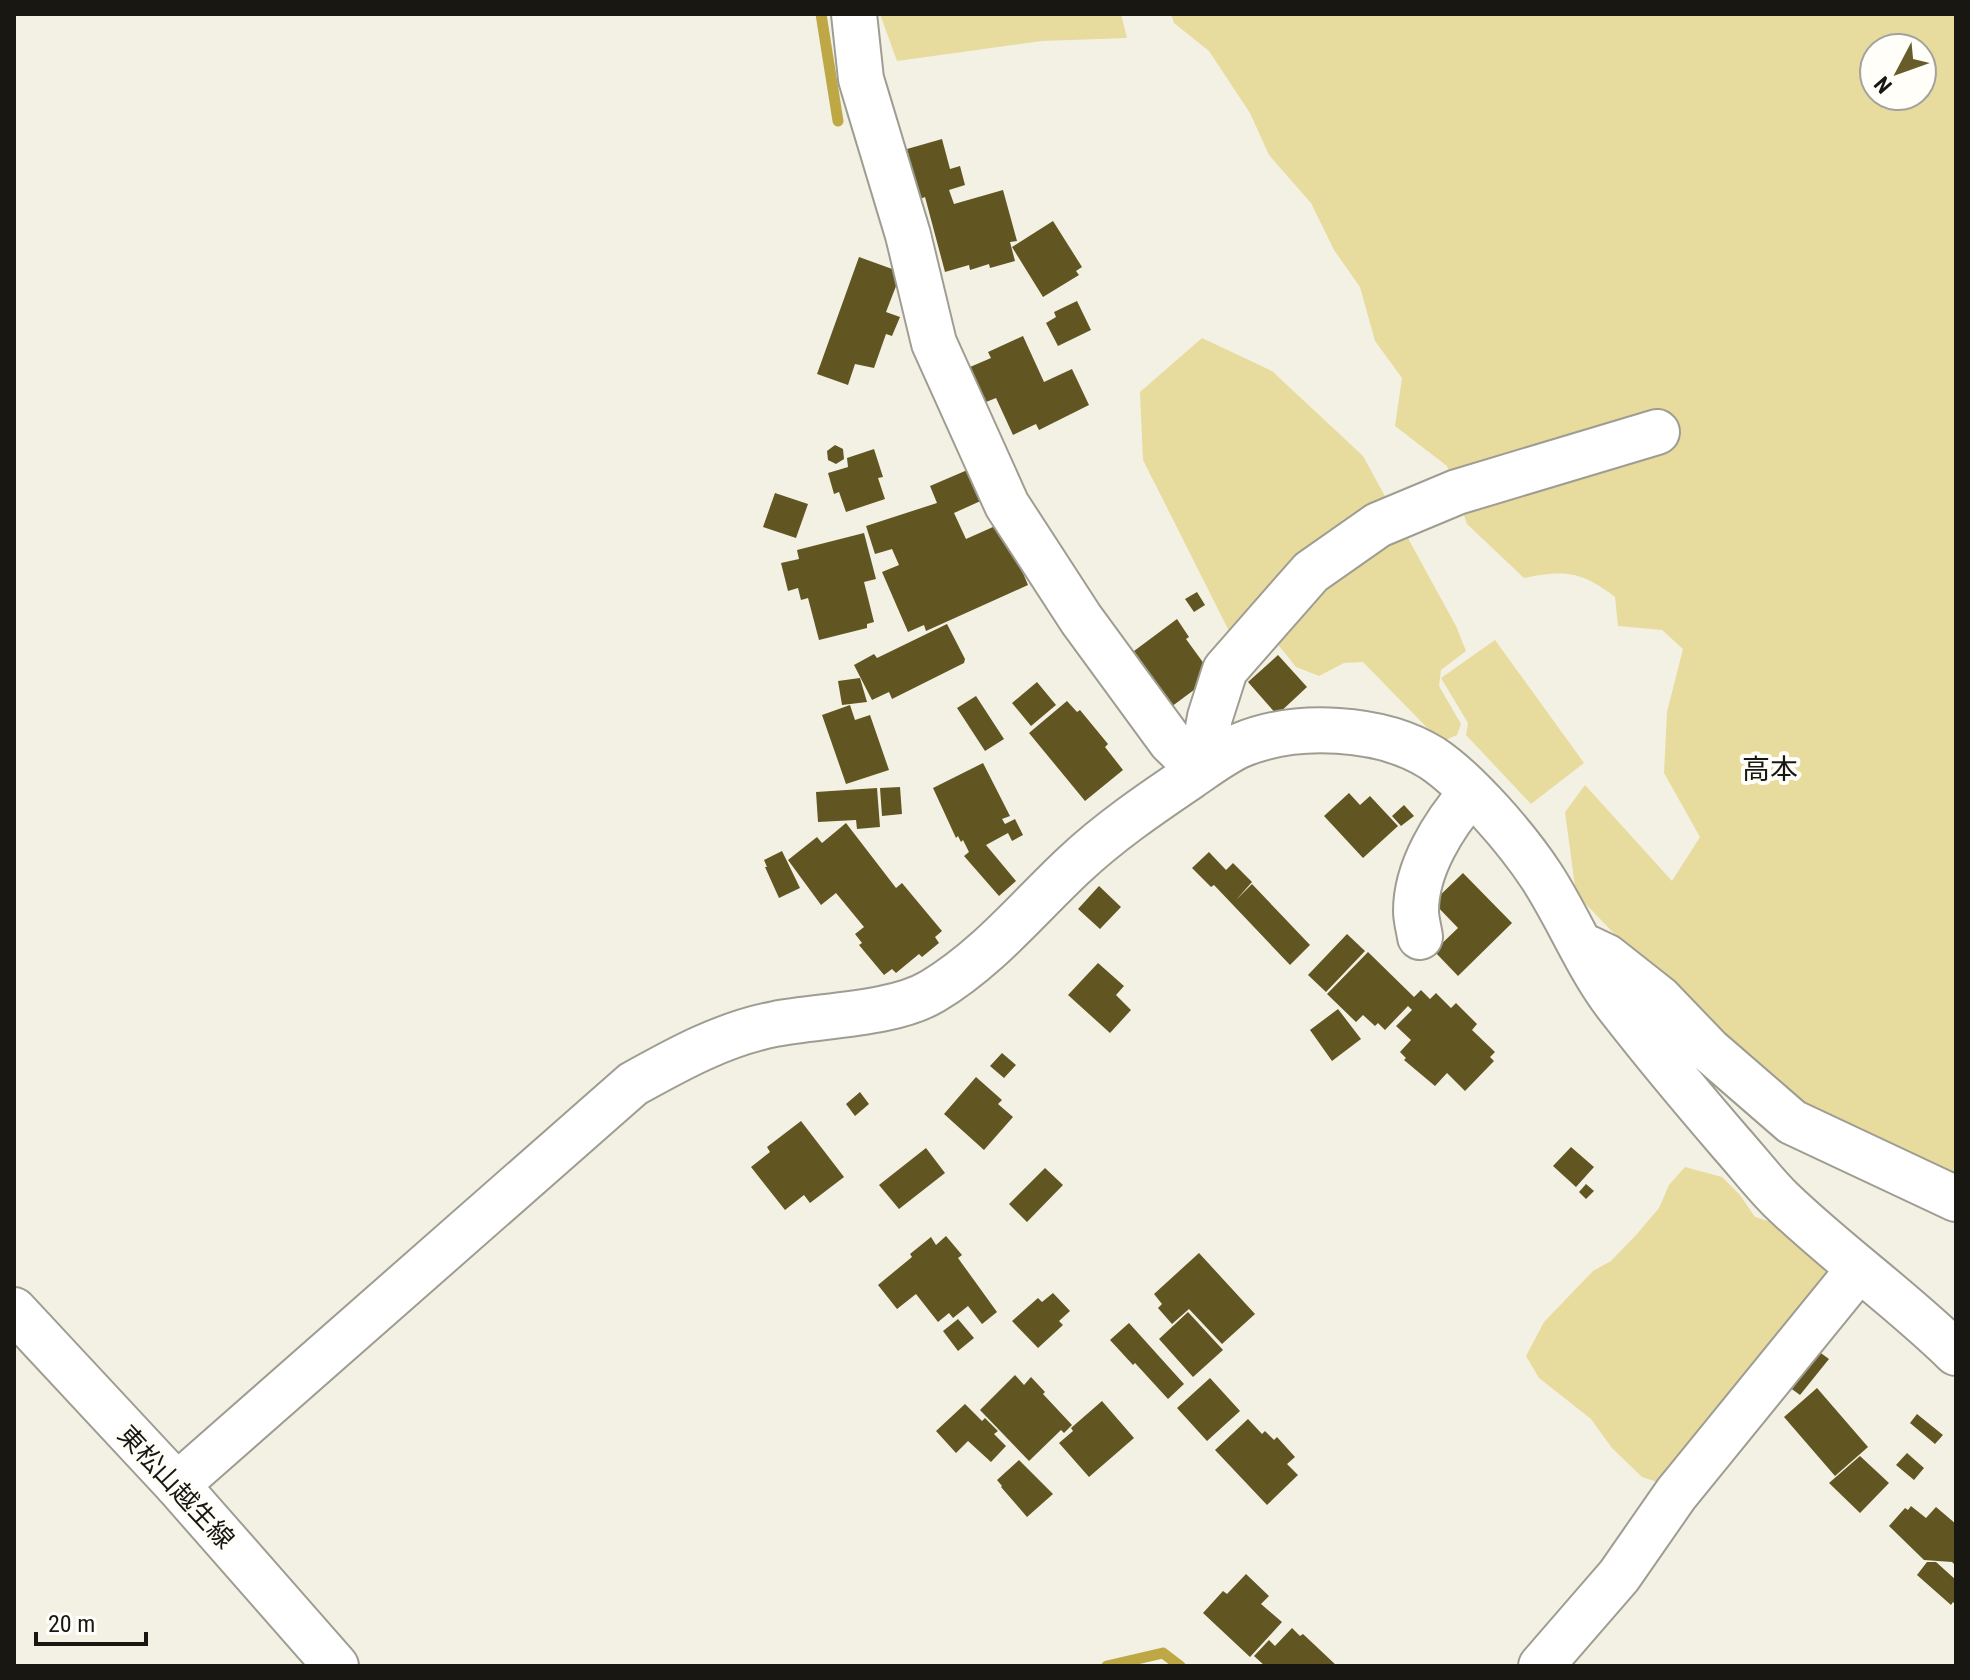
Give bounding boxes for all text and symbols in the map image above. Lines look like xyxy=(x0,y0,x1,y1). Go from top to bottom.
north arrow xyxy=(1858,32,1938,112)
text: N xyxy=(1869,72,1897,98)
district label: 高本 xyxy=(1742,753,1798,786)
street label: 東松山越生線 xyxy=(112,1420,240,1554)
scale bar xyxy=(36,1596,146,1646)
text: 20 m xyxy=(48,1610,95,1638)

